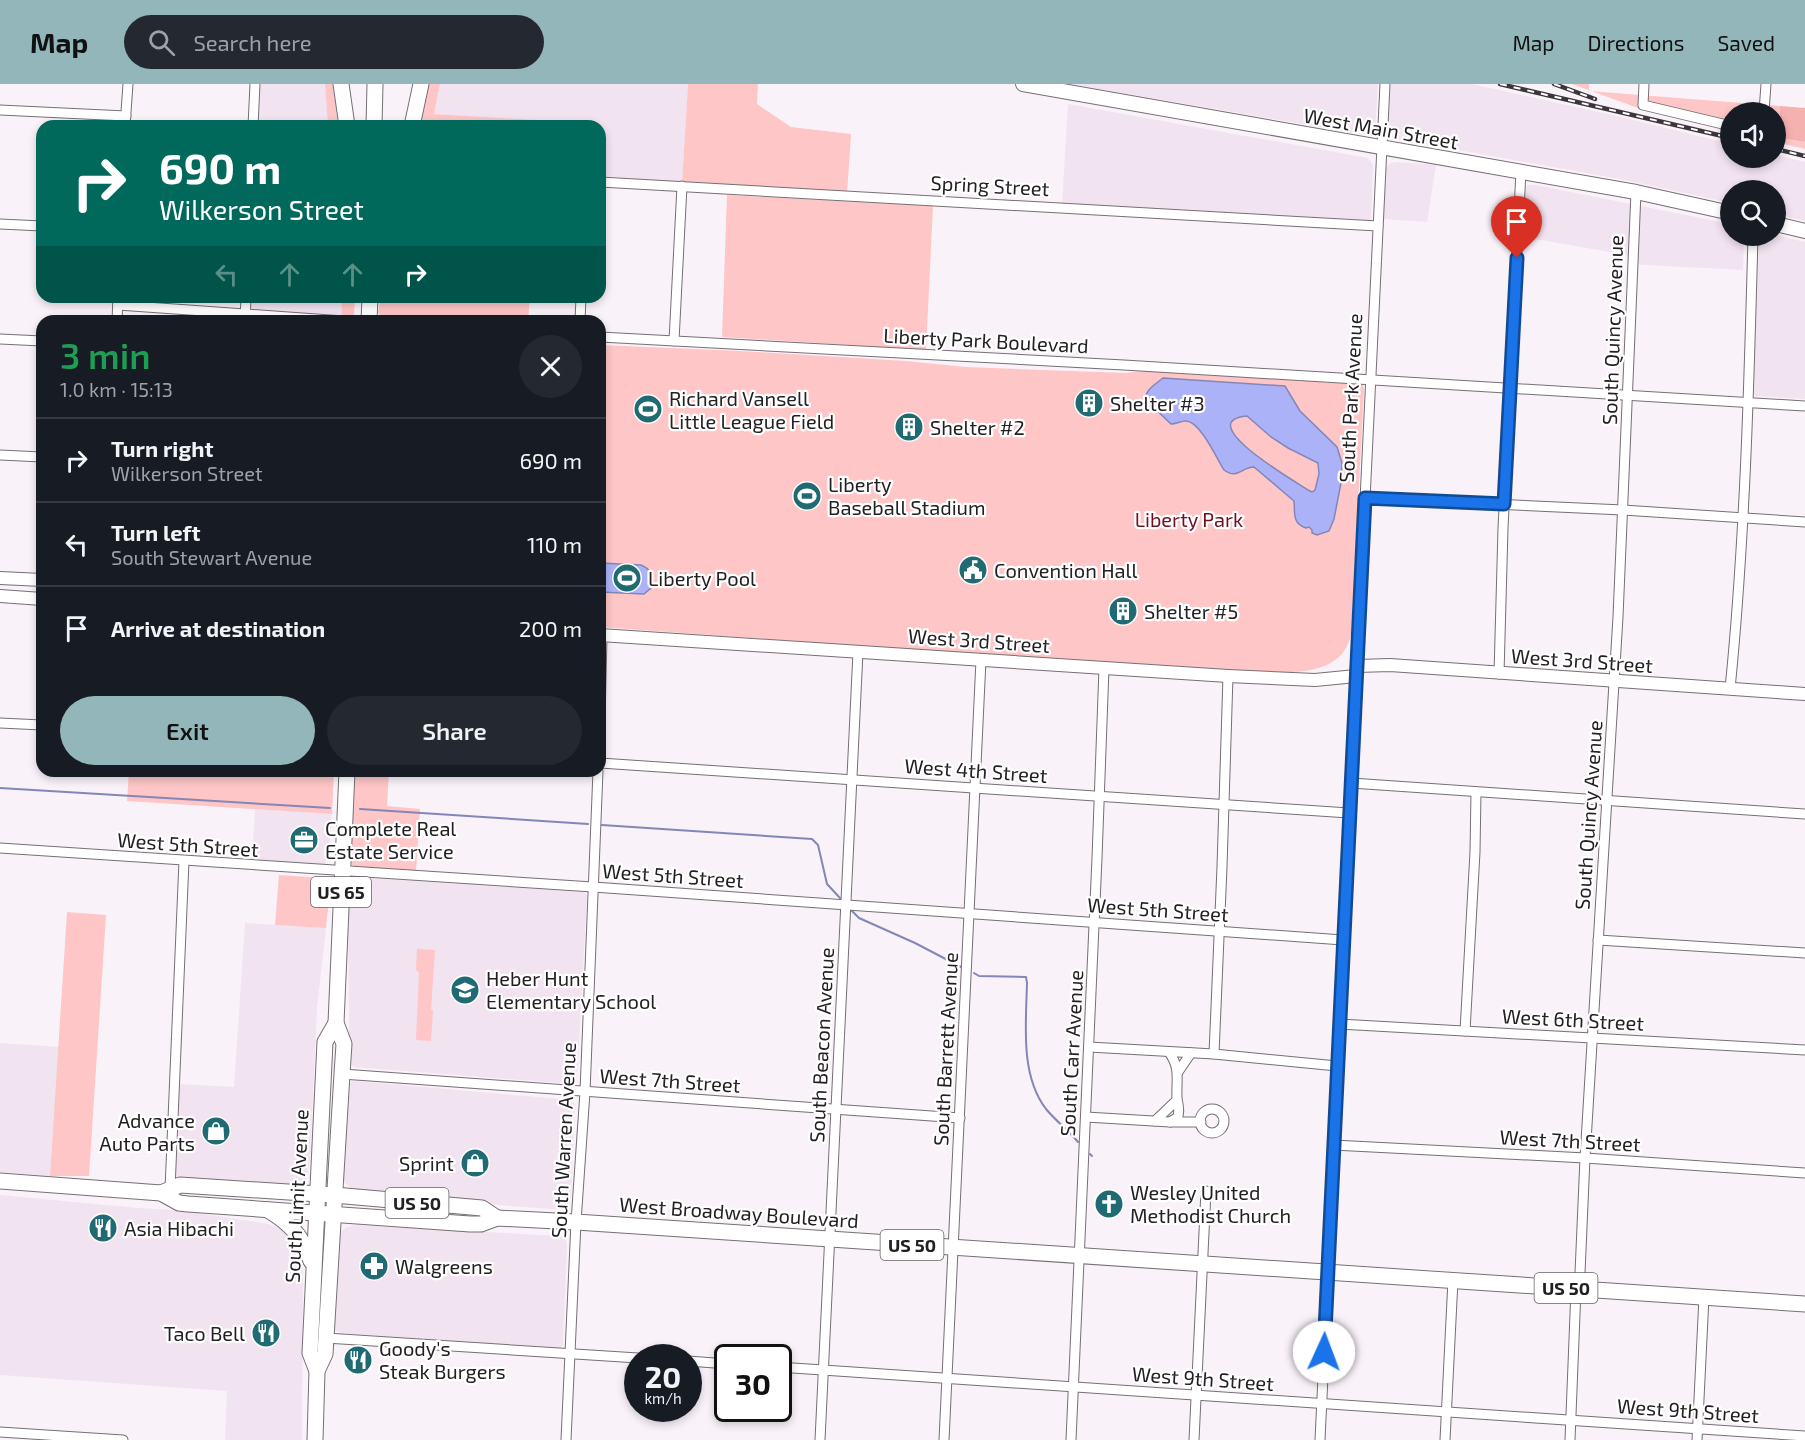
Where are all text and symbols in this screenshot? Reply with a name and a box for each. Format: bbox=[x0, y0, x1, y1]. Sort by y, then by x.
search box bbox=[124, 15, 544, 69]
text: Map bbox=[30, 25, 88, 59]
icon: search bbox=[145, 26, 178, 59]
text: Search here bbox=[193, 29, 312, 55]
text: Map bbox=[1512, 30, 1555, 55]
text: Directions bbox=[1588, 30, 1684, 55]
text: Saved bbox=[1717, 30, 1775, 55]
map controls bbox=[1720, 102, 1786, 246]
button: sound bbox=[1720, 102, 1786, 168]
street label: West Main Street bbox=[1302, 103, 1461, 153]
text: 690 m bbox=[159, 142, 281, 192]
icon: right bbox=[60, 144, 138, 222]
street label: Spring Street bbox=[930, 170, 1050, 200]
button: search bbox=[1720, 180, 1786, 246]
text: Wilkerson Street bbox=[159, 193, 364, 225]
pin bbox=[1491, 196, 1542, 258]
icon: arrive bbox=[1500, 205, 1533, 238]
street label: South Quincy Avenue bbox=[1597, 235, 1627, 425]
icon: left bbox=[210, 258, 243, 291]
icon: ahead bbox=[273, 258, 306, 291]
icon: ahead bbox=[336, 258, 369, 291]
icon: right bbox=[399, 258, 432, 291]
street label: South Park Avenue bbox=[1334, 313, 1366, 483]
street label: Liberty Park Boulevard bbox=[883, 323, 1089, 357]
text: 3 min bbox=[60, 333, 151, 376]
button: close bbox=[519, 335, 582, 398]
text: 1.0 km · 15:13 bbox=[60, 377, 173, 401]
place label: Richard Vansell Little League Field bbox=[669, 386, 834, 433]
building icon: Shelter #3 bbox=[1073, 387, 1105, 419]
place label: Shelter #3 bbox=[1110, 391, 1205, 415]
sports icon: Richard Vansell Little League Field bbox=[632, 393, 664, 425]
building icon: Shelter #2 bbox=[893, 411, 925, 443]
place label: Shelter #2 bbox=[930, 415, 1025, 439]
text: Turn right bbox=[111, 435, 213, 461]
icon: right bbox=[60, 444, 93, 477]
text: 690 m bbox=[519, 447, 582, 473]
text: Wilkerson Street bbox=[111, 461, 263, 485]
place label: Liberty Baseball Stadium bbox=[828, 472, 986, 519]
sports icon: Liberty Baseball Stadium bbox=[791, 480, 823, 512]
park label: Liberty Park bbox=[1135, 507, 1243, 531]
text: Turn left bbox=[111, 519, 200, 545]
icon: left bbox=[60, 528, 93, 561]
text: 110 m bbox=[527, 531, 582, 557]
text: South Stewart Avenue bbox=[111, 545, 312, 569]
public building icon: Convention Hall bbox=[957, 554, 989, 586]
place label: Convention Hall bbox=[994, 558, 1138, 582]
sports icon: Liberty Pool bbox=[611, 562, 643, 594]
place label: Liberty Pool bbox=[648, 566, 756, 590]
building icon: Shelter #5 bbox=[1107, 595, 1139, 627]
place label: Shelter #5 bbox=[1144, 599, 1238, 623]
icon: arrive bbox=[60, 612, 93, 645]
text: Arrive at destination bbox=[111, 615, 325, 641]
text: 200 m bbox=[519, 615, 582, 641]
street label: West 3rd Street bbox=[907, 623, 1051, 657]
street label: West 3rd Street bbox=[1510, 643, 1654, 677]
button: Exit bbox=[60, 696, 315, 765]
button: Share bbox=[327, 696, 582, 765]
street label: South Quincy Avenue bbox=[1569, 719, 1607, 911]
street label: West 4th Street bbox=[904, 753, 1049, 787]
place label: Complete Real Estate Service bbox=[325, 816, 456, 863]
office icon: Complete Real Estate Service bbox=[288, 824, 320, 856]
street label: West 5th Street bbox=[117, 827, 260, 861]
street label: West 5th Street bbox=[602, 858, 745, 892]
road number: US 65 bbox=[311, 877, 371, 907]
street label: West 5th Street bbox=[1087, 892, 1230, 926]
street label: South Beacon Avenue bbox=[804, 947, 838, 1143]
street label: South Barrett Avenue bbox=[928, 952, 962, 1146]
place label: Heber Hunt Elementary School bbox=[486, 966, 656, 1013]
street label: South Carr Avenue bbox=[1055, 969, 1087, 1137]
school or university icon: Heber Hunt Elementary School bbox=[449, 974, 481, 1006]
street label: West 6th Street bbox=[1501, 1003, 1645, 1035]
street label: South Warren Avenue bbox=[546, 1041, 580, 1239]
street label: West 7th Street bbox=[599, 1063, 742, 1097]
place label: Advance Auto Parts bbox=[99, 1108, 195, 1155]
street label: South Limit Avenue bbox=[279, 1108, 313, 1284]
shop icon: Advance Auto Parts bbox=[200, 1115, 232, 1147]
street label: West 7th Street bbox=[1499, 1124, 1641, 1156]
shop icon: Sprint bbox=[459, 1147, 491, 1179]
place label: Sprint bbox=[399, 1151, 454, 1175]
place label: Wesley United Methodist Church bbox=[1130, 1180, 1291, 1227]
road number: US 50 bbox=[386, 1188, 448, 1218]
church icon: Wesley United Methodist Church bbox=[1093, 1188, 1125, 1220]
street label: West Broadway Boulevard bbox=[618, 1192, 860, 1232]
restaurant icon: Asia Hibachi bbox=[87, 1212, 119, 1244]
place label: Asia Hibachi bbox=[124, 1216, 234, 1240]
road number: US 50 bbox=[880, 1230, 944, 1260]
pharmacy icon: Walgreens bbox=[358, 1250, 390, 1282]
place label: Walgreens bbox=[395, 1254, 493, 1278]
road number: US 50 bbox=[1534, 1273, 1598, 1303]
restaurant icon: Taco Bell bbox=[250, 1317, 282, 1349]
position arrow bbox=[1292, 1320, 1356, 1384]
place label: Taco Bell bbox=[164, 1321, 245, 1345]
place label: Goody's Steak Burgers bbox=[379, 1336, 506, 1383]
restaurant icon: Goody's Steak Burgers bbox=[342, 1344, 374, 1376]
speed limit sign: 30 bbox=[714, 1344, 792, 1422]
text: 20 bbox=[645, 1358, 681, 1394]
street label: West 9th Street bbox=[1131, 1361, 1275, 1395]
text: km/h bbox=[644, 1389, 682, 1407]
street label: West 9th Street bbox=[1616, 1393, 1760, 1427]

